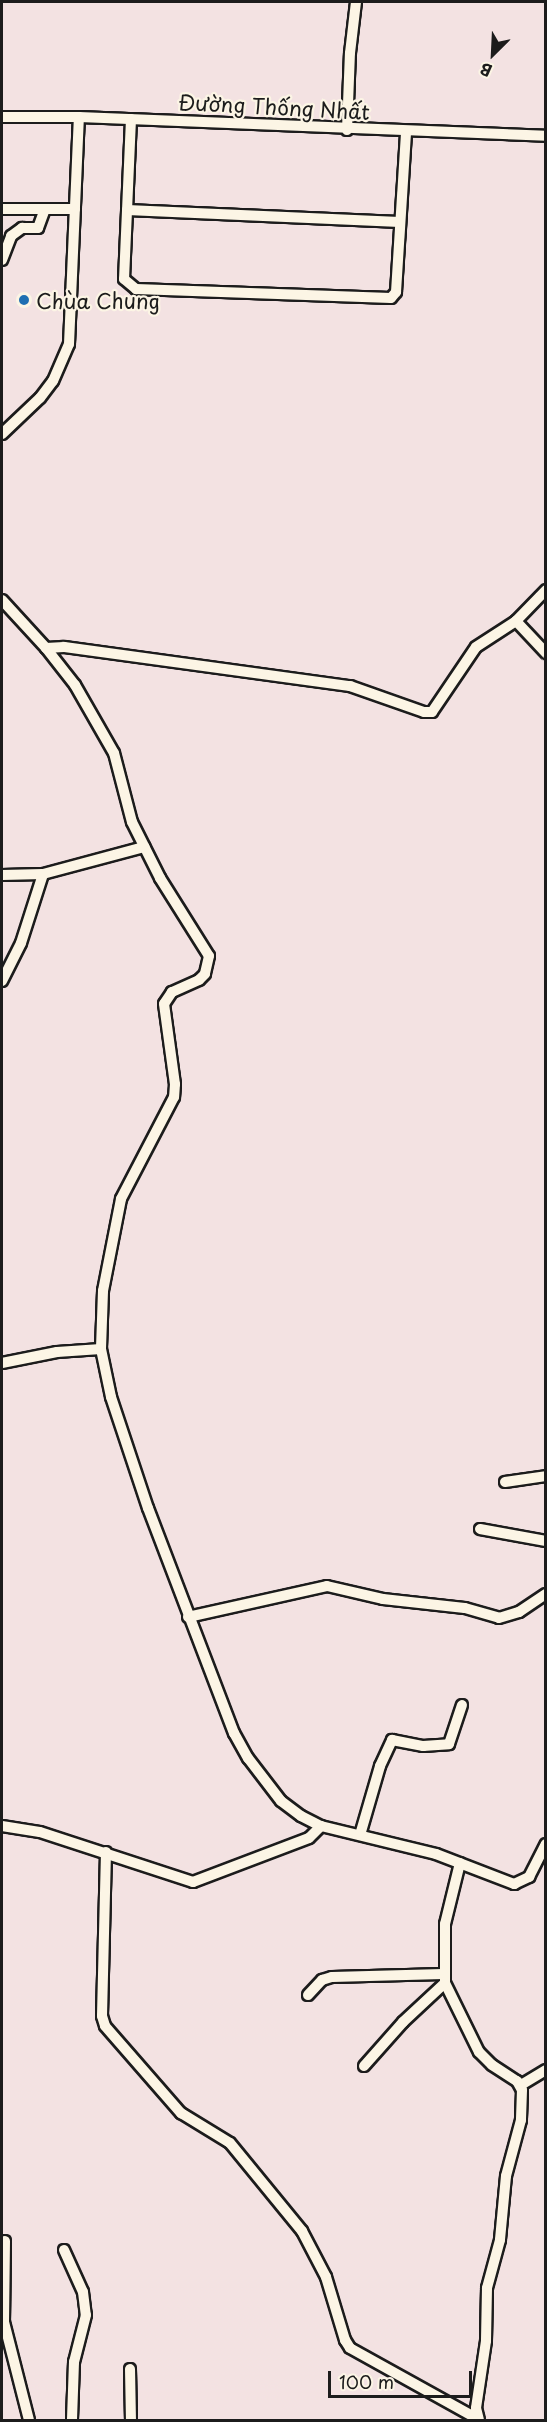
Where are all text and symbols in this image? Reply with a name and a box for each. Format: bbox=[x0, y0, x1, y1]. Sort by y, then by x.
north arrow bbox=[463, 24, 523, 84]
text: B bbox=[476, 57, 496, 84]
street label: Đường Thống Nhất bbox=[178, 88, 370, 124]
place label: Chùa Chung bbox=[36, 287, 161, 313]
marker: Chùa Chung bbox=[17, 293, 31, 307]
scale bar bbox=[331, 2359, 475, 2397]
text: 100 m bbox=[339, 2368, 394, 2395]

